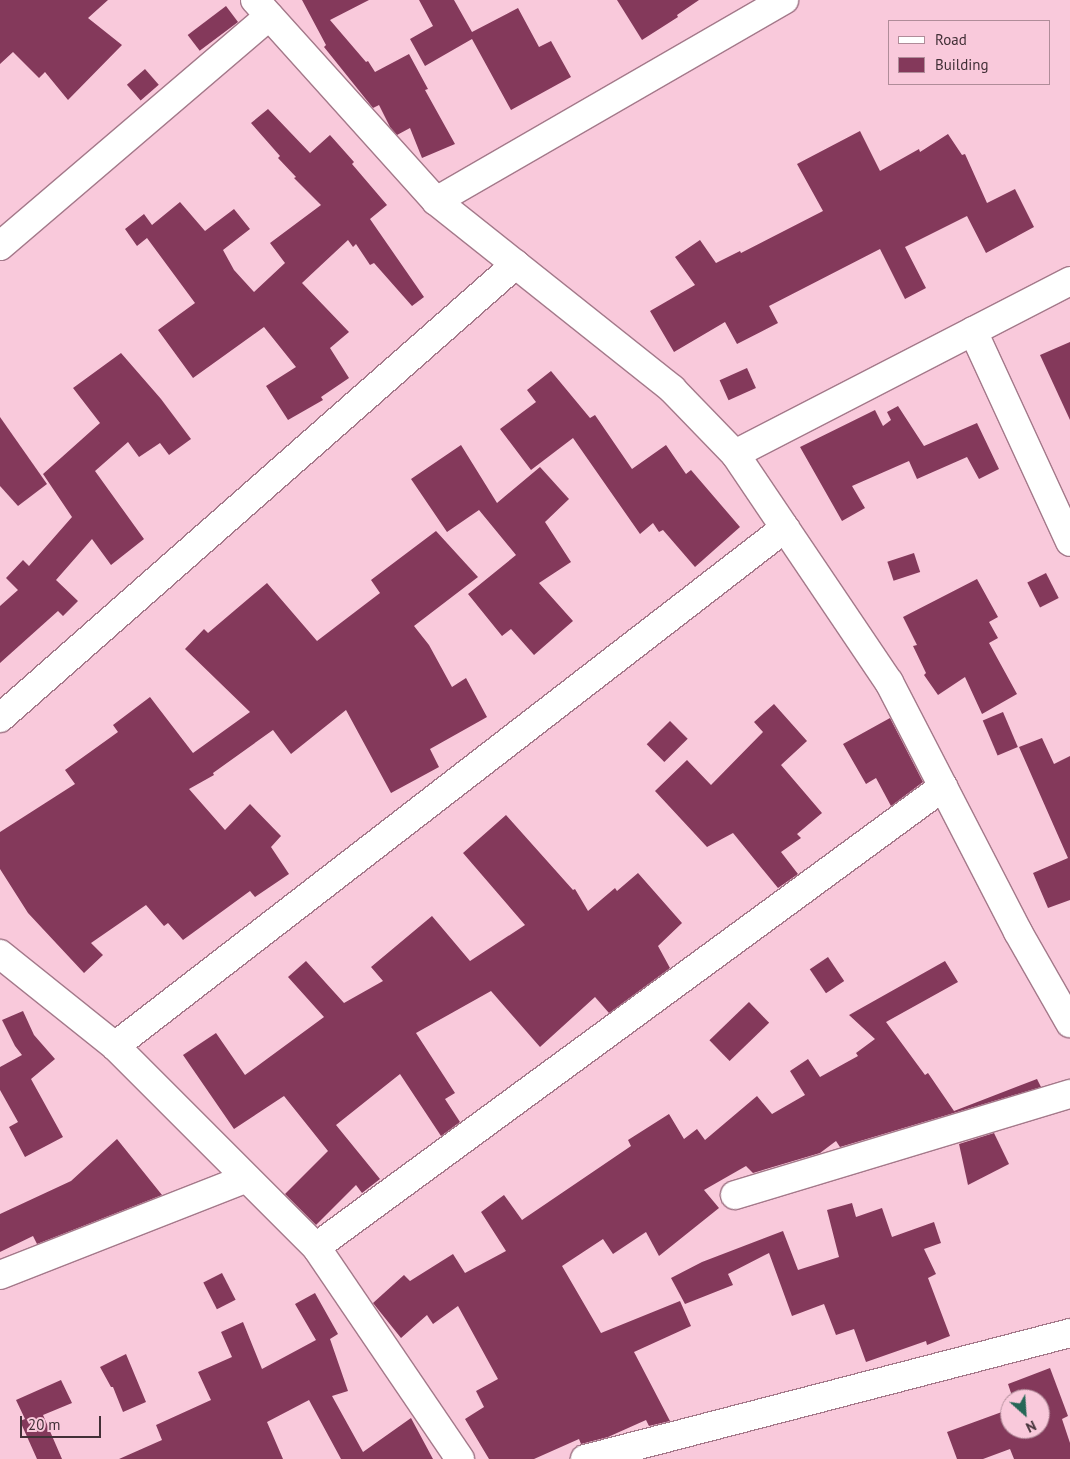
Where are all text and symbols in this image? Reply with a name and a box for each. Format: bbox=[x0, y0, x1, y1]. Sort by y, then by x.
legend bbox=[888, 20, 1050, 85]
text: Road bbox=[935, 30, 967, 49]
text: Building bbox=[935, 55, 989, 74]
north arrow bbox=[1000, 1389, 1050, 1439]
scale bar bbox=[22, 1406, 104, 1438]
text: 20 m bbox=[28, 1415, 61, 1434]
text: N bbox=[1023, 1416, 1039, 1437]

